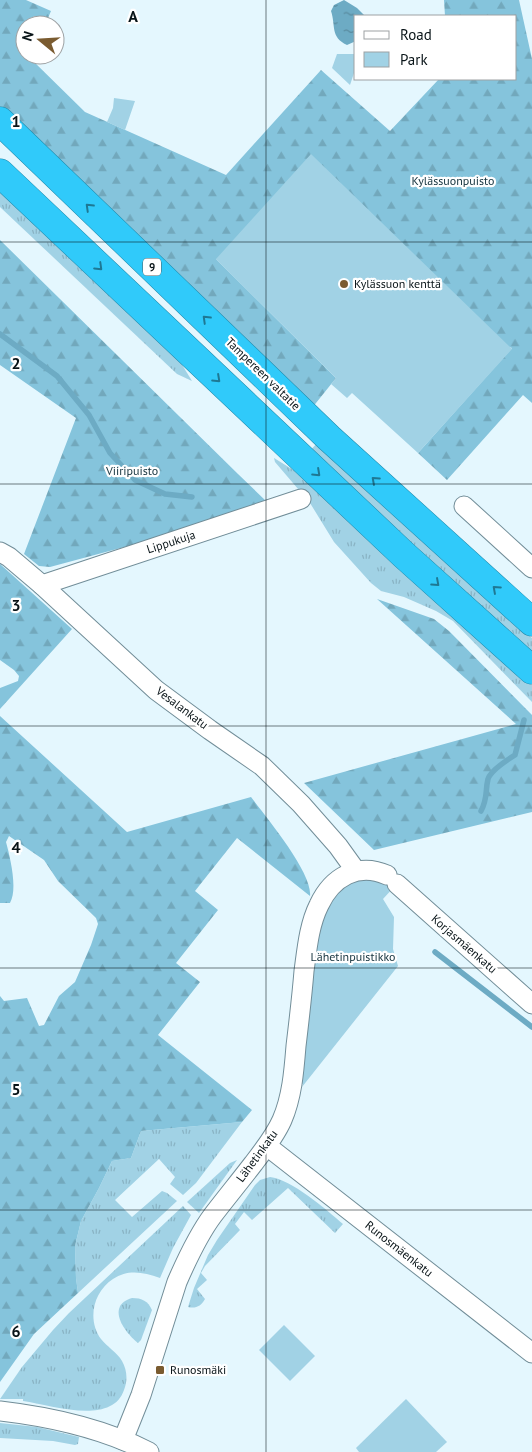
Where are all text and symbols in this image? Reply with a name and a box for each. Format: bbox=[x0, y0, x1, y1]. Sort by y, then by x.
text: A bbox=[128, 6, 138, 26]
north arrow bbox=[15, 15, 65, 65]
legend bbox=[354, 15, 517, 80]
text: Road bbox=[400, 25, 432, 44]
text: N bbox=[18, 29, 38, 43]
text: Park bbox=[400, 50, 428, 69]
text: 1 bbox=[11, 111, 21, 131]
park label: Kylässuonpuisto bbox=[412, 173, 494, 188]
one-way arrow bbox=[85, 204, 94, 213]
road number: 9 bbox=[143, 258, 161, 276]
one-way arrow bbox=[93, 261, 102, 270]
place label: Kylässuon kenttä bbox=[354, 276, 441, 291]
marker: Kylässuon kenttä bbox=[338, 278, 350, 290]
one-way arrow bbox=[203, 316, 212, 325]
street label: Tampereen valtatie bbox=[223, 334, 304, 413]
text: 2 bbox=[11, 353, 21, 373]
one-way arrow bbox=[211, 373, 220, 382]
park label: Viiripuisto bbox=[105, 463, 158, 478]
one-way arrow bbox=[311, 467, 320, 476]
one-way arrow bbox=[372, 477, 381, 486]
street label: Lippukuja bbox=[145, 527, 197, 556]
one-way arrow bbox=[430, 577, 439, 586]
one-way arrow bbox=[492, 586, 501, 595]
text: 3 bbox=[11, 595, 21, 615]
street label: Vesalankatu bbox=[152, 683, 211, 732]
text: 4 bbox=[11, 837, 21, 857]
street label: Korjasmäenkatu bbox=[428, 911, 500, 976]
park label: Lähetinpuistikko bbox=[311, 949, 395, 964]
text: 5 bbox=[11, 1079, 21, 1099]
street label: Lähetinkatu bbox=[233, 1127, 281, 1185]
street label: Runosmäenkatu bbox=[362, 1217, 436, 1280]
text: 6 bbox=[11, 1321, 21, 1341]
place label: Runosmäki bbox=[170, 1362, 226, 1377]
marker: Runosmäki bbox=[154, 1364, 166, 1376]

